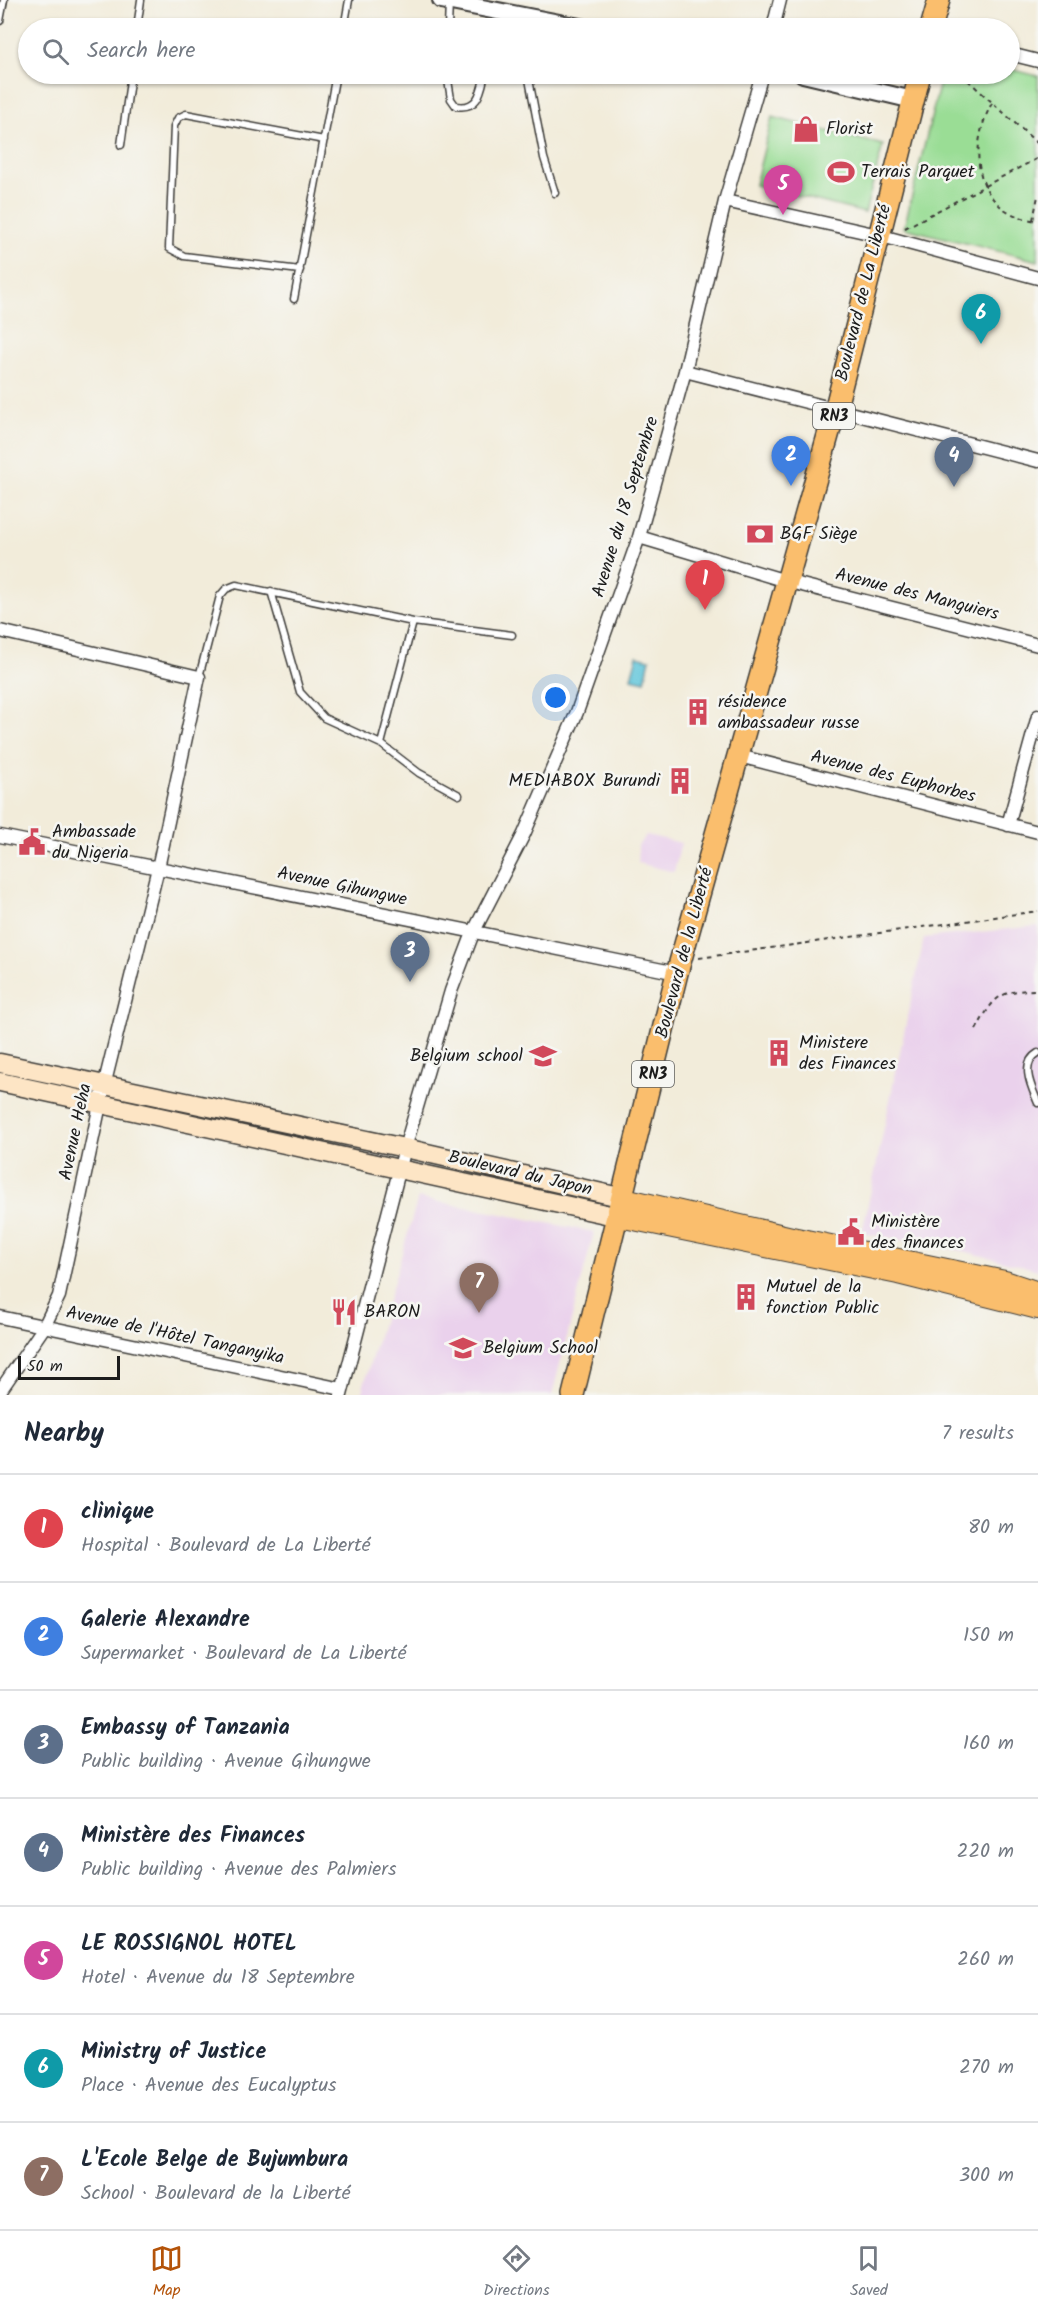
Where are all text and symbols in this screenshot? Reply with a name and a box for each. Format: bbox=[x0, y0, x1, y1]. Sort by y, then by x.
search box bbox=[18, 18, 1020, 84]
text: Search here bbox=[87, 34, 195, 69]
icon: search bbox=[39, 35, 72, 68]
shop icon: Florist bbox=[791, 114, 821, 144]
place label: Florist bbox=[826, 115, 874, 144]
sports icon: Terrais Parquet bbox=[826, 157, 856, 187]
place label: Terrais Parquet bbox=[861, 158, 976, 187]
pin: 5 bbox=[764, 166, 802, 215]
street label: Boulevard de La Liberté bbox=[828, 200, 900, 384]
pin: 6 bbox=[962, 294, 1000, 344]
road number: RN3 bbox=[813, 403, 855, 429]
street label: Avenue du 18 Septembre bbox=[585, 413, 667, 601]
pin: 2 bbox=[772, 436, 810, 486]
pin: 4 bbox=[934, 438, 974, 487]
bank icon: BGF Siège bbox=[745, 519, 775, 549]
place label: BGF Siège bbox=[780, 520, 857, 549]
pin: 1 bbox=[686, 560, 724, 610]
street label: Avenue des Manguiers bbox=[832, 561, 1002, 629]
your location bbox=[541, 683, 570, 712]
place label: résidence ambassadeur russe bbox=[718, 688, 859, 738]
building icon: résidence ambassadeur russe bbox=[683, 697, 713, 727]
street label: Avenue des Euphorbes bbox=[808, 742, 979, 812]
building icon: MEDIABOX Burundi bbox=[665, 766, 695, 796]
place label: MEDIABOX Burundi bbox=[509, 767, 661, 796]
place label: Ambassade du Nigeria bbox=[52, 818, 136, 868]
public building icon: Ambassade du Nigeria bbox=[17, 827, 47, 857]
street label: Avenue Gihungwe bbox=[274, 859, 410, 915]
street label: Boulevard de la Liberté bbox=[648, 863, 722, 1042]
pin: 3 bbox=[390, 932, 430, 982]
place label: Ministere des Finances bbox=[799, 1029, 896, 1079]
building icon: Ministere des Finances bbox=[764, 1038, 794, 1068]
school or university icon: Belgium school bbox=[528, 1041, 558, 1071]
place label: Belgium school bbox=[410, 1042, 524, 1071]
road number: RN3 bbox=[632, 1061, 674, 1087]
street label: Avenue Heha bbox=[52, 1081, 100, 1183]
street label: Boulevard du Japon bbox=[445, 1143, 595, 1205]
place label: Ministère des finances bbox=[871, 1208, 964, 1258]
public building icon: Ministère des finances bbox=[836, 1217, 866, 1247]
pin: 7 bbox=[460, 1264, 498, 1313]
place label: Mutuel de la fonction Public bbox=[766, 1273, 879, 1323]
building icon: Mutuel de la fonction Public bbox=[731, 1282, 761, 1312]
restaurant icon: BARON bbox=[329, 1297, 359, 1327]
place label: BARON bbox=[364, 1298, 420, 1327]
street label: Avenue de l'Hôtel Tanganyika bbox=[63, 1299, 287, 1373]
school or university icon: Belgium School bbox=[448, 1333, 478, 1363]
place label: Belgium School bbox=[483, 1334, 599, 1363]
scale bar bbox=[18, 1353, 120, 1380]
text: 50 m bbox=[27, 1354, 63, 1379]
text: Nearby bbox=[24, 1413, 104, 1455]
text: 7 results bbox=[942, 1418, 1014, 1450]
text: clinique bbox=[81, 1495, 154, 1530]
text: 1 bbox=[40, 1512, 47, 1544]
text: 80 m bbox=[968, 1512, 1014, 1544]
text: Hospital · Boulevard de La Liberté bbox=[81, 1530, 370, 1562]
text: Galerie Alexandre bbox=[81, 1603, 250, 1638]
text: 2 bbox=[38, 1620, 49, 1652]
text: 150 m bbox=[963, 1620, 1014, 1652]
text: Supermarket · Boulevard de La Liberté bbox=[81, 1638, 407, 1670]
text: Embassy of Tanzania bbox=[81, 1711, 290, 1746]
text: 3 bbox=[38, 1728, 49, 1760]
text: 160 m bbox=[963, 1728, 1014, 1760]
text: Public building · Avenue Gihungwe bbox=[81, 1746, 371, 1778]
text: Ministère des Finances bbox=[81, 1819, 305, 1854]
text: 4 bbox=[38, 1836, 49, 1868]
text: 220 m bbox=[957, 1836, 1014, 1868]
text: Public building · Avenue des Palmiers bbox=[81, 1854, 396, 1886]
text: LE ROSSIGNOL HOTEL bbox=[81, 1927, 297, 1962]
text: 5 bbox=[38, 1944, 49, 1976]
text: 260 m bbox=[957, 1944, 1014, 1976]
text: Hotel · Avenue du 18 Septembre bbox=[81, 1962, 355, 1994]
text: Ministry of Justice bbox=[81, 2035, 266, 2070]
text: 6 bbox=[38, 2052, 49, 2084]
text: 270 m bbox=[959, 2052, 1014, 2084]
text: Place · Avenue des Eucalyptus bbox=[81, 2070, 337, 2102]
text: L'Ecole Belge de Bujumbura bbox=[81, 2143, 348, 2178]
text: 7 bbox=[39, 2160, 48, 2192]
text: 300 m bbox=[959, 2160, 1014, 2192]
text: School · Boulevard de la Liberté bbox=[81, 2178, 350, 2210]
tab: Map bbox=[150, 2242, 183, 2303]
tab: Directions bbox=[483, 2242, 550, 2303]
tab: Saved bbox=[850, 2242, 888, 2303]

